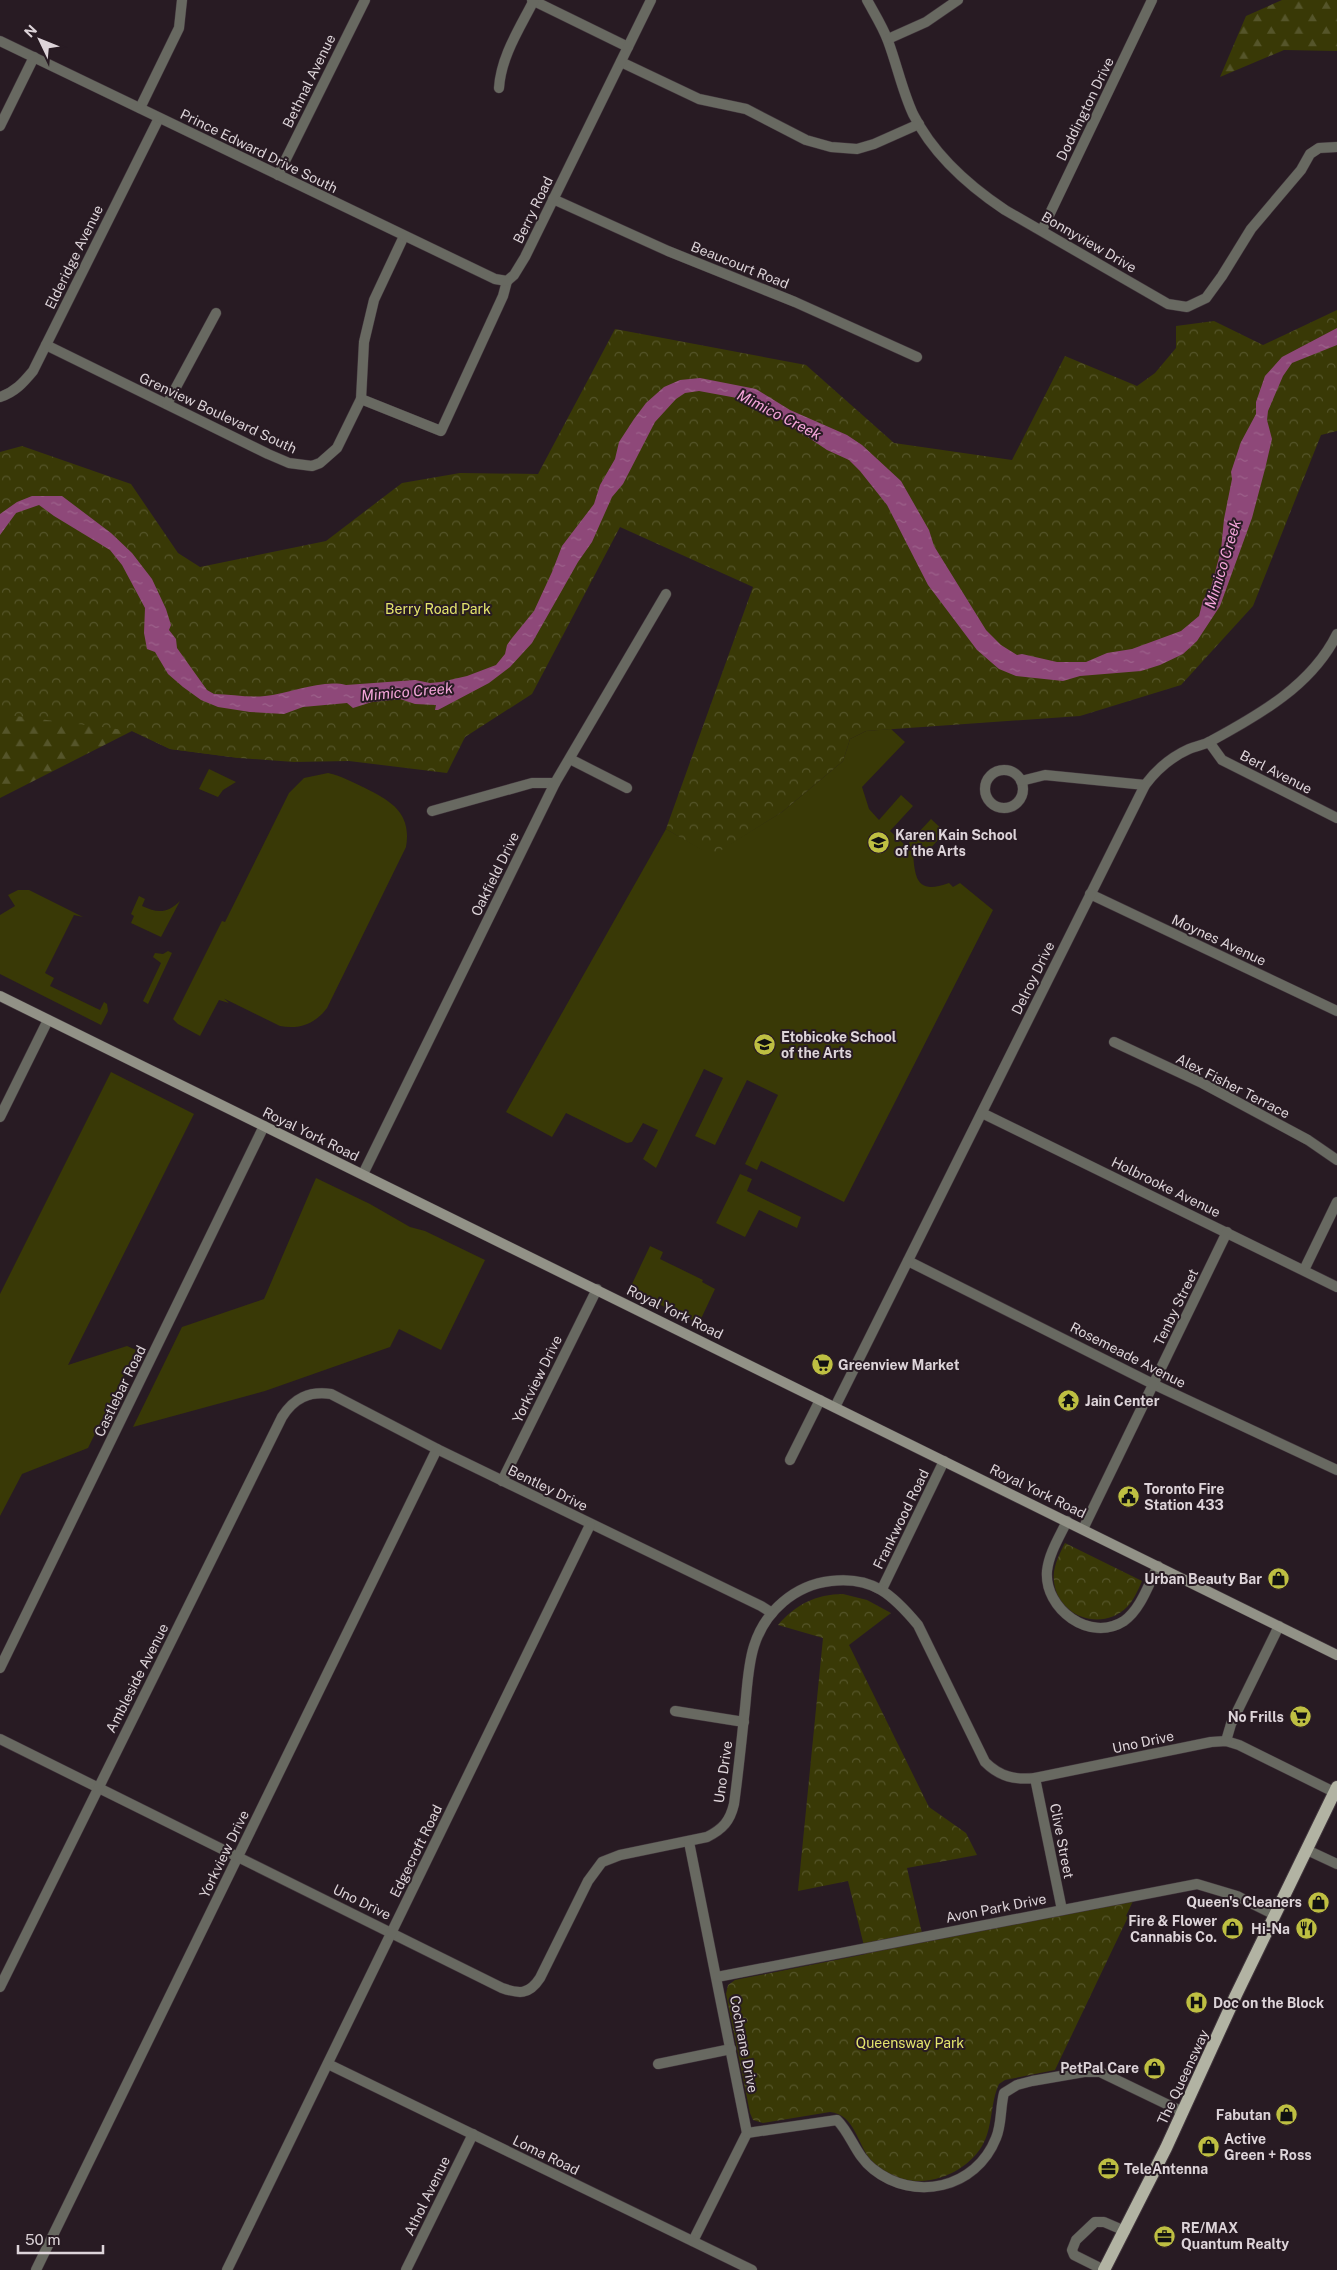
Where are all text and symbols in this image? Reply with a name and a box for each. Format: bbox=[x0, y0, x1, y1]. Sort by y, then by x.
north arrow bbox=[15, 15, 65, 65]
text: N bbox=[21, 22, 40, 41]
street label: Bethnal Avenue bbox=[279, 32, 339, 130]
street label: Doddington Drive bbox=[1053, 55, 1117, 163]
street label: Prince Edward Drive South bbox=[178, 106, 340, 196]
street label: Berry Road bbox=[510, 174, 556, 246]
street label: Elderidge Avenue bbox=[42, 202, 106, 312]
street label: Bonnyview Drive bbox=[1039, 208, 1139, 276]
street label: Beaucourt Road bbox=[689, 238, 791, 292]
street label: Grenview Boulevard South bbox=[137, 369, 299, 457]
water label: Mimico Creek bbox=[734, 386, 825, 443]
water label: Mimico Creek bbox=[1201, 516, 1244, 610]
park label: Berry Road Park bbox=[385, 601, 491, 617]
water label: Mimico Creek bbox=[360, 679, 454, 704]
street label: Berl Avenue bbox=[1237, 747, 1315, 797]
place label: Karen Kain School of the Arts bbox=[895, 827, 1018, 859]
street label: Oakfield Drive bbox=[468, 829, 522, 919]
school or university icon: Karen Kain School of the Arts bbox=[867, 831, 891, 855]
street label: Moynes Avenue bbox=[1169, 911, 1269, 969]
street label: Delroy Drive bbox=[1008, 939, 1058, 1017]
place label: Etobicoke School of the Arts bbox=[781, 1029, 897, 1061]
school or university icon: Etobicoke School of the Arts bbox=[753, 1033, 777, 1057]
street label: Alex Fisher Terrace bbox=[1173, 1050, 1293, 1122]
street label: Royal York Road bbox=[260, 1104, 362, 1164]
street label: Holbrooke Avenue bbox=[1109, 1154, 1223, 1220]
street label: Tenby Street bbox=[1151, 1266, 1201, 1348]
street label: Royal York Road bbox=[624, 1282, 726, 1342]
street label: Rosemeade Avenue bbox=[1068, 1319, 1188, 1391]
street label: Yorkview Drive bbox=[509, 1333, 565, 1425]
street label: Castlebar Road bbox=[91, 1343, 149, 1439]
supermarket icon: Greenview Market bbox=[810, 1353, 834, 1377]
place label: Greenview Market bbox=[838, 1357, 960, 1373]
temple icon: Jain Center bbox=[1057, 1389, 1081, 1413]
place label: Jain Center bbox=[1085, 1393, 1160, 1409]
street label: Royal York Road bbox=[987, 1461, 1089, 1521]
street label: Bentley Drive bbox=[506, 1462, 591, 1514]
street label: Frankwood Road bbox=[870, 1467, 932, 1571]
place label: Toronto Fire Station 433 bbox=[1144, 1481, 1224, 1513]
public building icon: Toronto Fire Station 433 bbox=[1116, 1485, 1140, 1509]
shop icon: Urban Beauty Bar bbox=[1266, 1567, 1290, 1591]
place label: Urban Beauty Bar bbox=[1144, 1571, 1262, 1587]
street label: Ambleside Avenue bbox=[103, 1621, 171, 1735]
supermarket icon: No Frills bbox=[1288, 1705, 1312, 1729]
place label: No Frills bbox=[1228, 1709, 1284, 1725]
street label: Uno Drive bbox=[1111, 1728, 1175, 1756]
street label: Uno Drive bbox=[711, 1740, 735, 1804]
street label: Edgecroft Road bbox=[387, 1802, 445, 1900]
street label: Clive Street bbox=[1047, 1802, 1077, 1880]
street label: Yorkview Drive bbox=[196, 1808, 252, 1900]
street label: Uno Drive bbox=[330, 1881, 394, 1923]
street label: Avon Park Drive bbox=[944, 1890, 1048, 1926]
shop icon: Queen's Cleaners bbox=[1306, 1890, 1330, 1914]
place label: Queen's Cleaners bbox=[1186, 1894, 1302, 1910]
place label: Fire & Flower Cannabis Co. bbox=[1128, 1913, 1217, 1945]
shop icon: Fire & Flower Cannabis Co. bbox=[1221, 1917, 1245, 1941]
restaurant icon: Hi-Na bbox=[1294, 1917, 1318, 1941]
place label: Hi-Na bbox=[1251, 1921, 1290, 1937]
hospital icon: Doc on the Block bbox=[1185, 1991, 1209, 2015]
street label: Cochrane Drive bbox=[727, 1994, 761, 2094]
place label: Doc on the Block bbox=[1213, 1995, 1324, 2011]
street label: The Queensway bbox=[1154, 2027, 1212, 2127]
park label: Queensway Park bbox=[856, 2035, 964, 2051]
shop icon: PetPal Care bbox=[1143, 2056, 1167, 2080]
place label: PetPal Care bbox=[1060, 2060, 1139, 2076]
shop icon: Fabutan bbox=[1275, 2103, 1299, 2127]
place label: Fabutan bbox=[1216, 2107, 1271, 2123]
place label: Active Green + Ross bbox=[1224, 2131, 1312, 2163]
street label: Loma Road bbox=[510, 2132, 582, 2178]
shop icon: Active Green + Ross bbox=[1196, 2135, 1220, 2159]
street label: Athol Avenue bbox=[401, 2154, 453, 2238]
office icon: TeleAntenna bbox=[1096, 2157, 1120, 2181]
place label: TeleAntenna bbox=[1124, 2161, 1208, 2177]
place label: RE/MAX Quantum Realty bbox=[1181, 2220, 1289, 2252]
scale bar bbox=[18, 2222, 102, 2254]
office icon: RE/MAX Quantum Realty bbox=[1153, 2224, 1177, 2248]
text: 50 m bbox=[25, 2231, 60, 2248]

